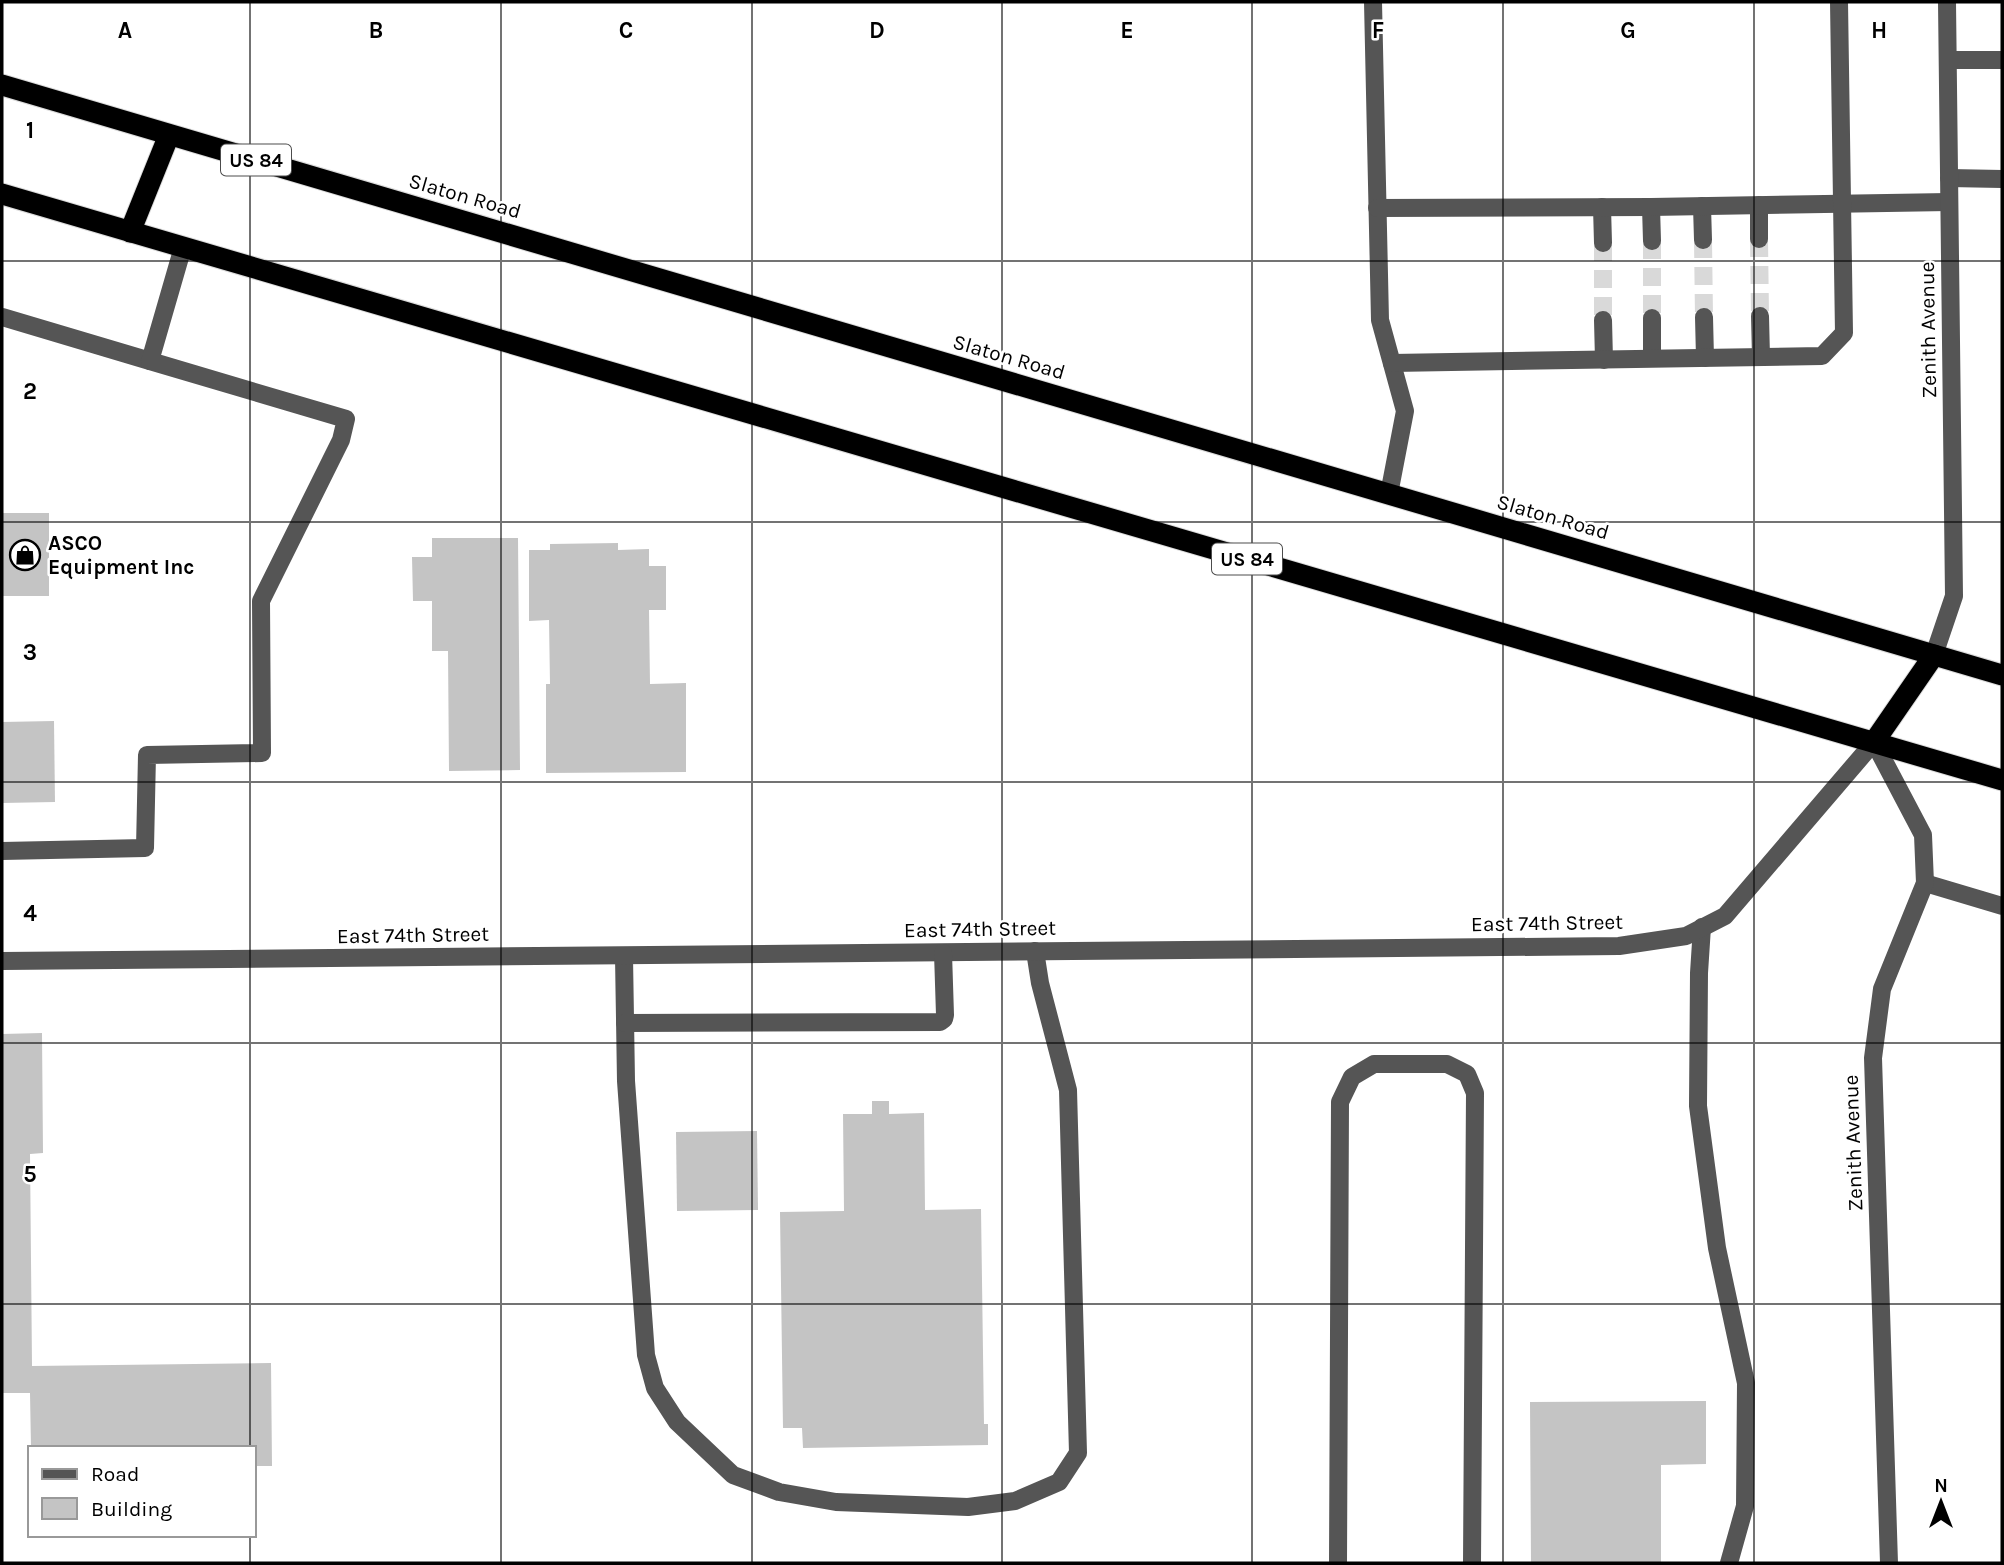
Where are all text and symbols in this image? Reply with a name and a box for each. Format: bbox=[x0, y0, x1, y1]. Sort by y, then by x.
text: A bbox=[118, 17, 132, 44]
text: B bbox=[369, 17, 383, 44]
text: C bbox=[619, 17, 633, 44]
text: D bbox=[869, 17, 885, 44]
text: E bbox=[1120, 17, 1134, 44]
text: F bbox=[1372, 17, 1384, 44]
text: G bbox=[1620, 17, 1636, 44]
text: H bbox=[1871, 17, 1887, 44]
text: 1 bbox=[26, 117, 34, 144]
road number: US 84 bbox=[221, 144, 291, 176]
street label: Slaton Road bbox=[406, 169, 524, 223]
street label: Zenith Avenue bbox=[1915, 261, 1941, 399]
street label: Slaton Road bbox=[950, 330, 1068, 384]
text: 2 bbox=[23, 378, 37, 405]
street label: Slaton Road bbox=[1494, 490, 1612, 544]
place label: ASCO Equipment Inc bbox=[48, 531, 194, 580]
shop icon: ASCO Equipment Inc bbox=[8, 538, 42, 572]
road number: US 84 bbox=[1212, 544, 1282, 574]
text: 3 bbox=[23, 639, 37, 666]
text: 4 bbox=[23, 900, 37, 927]
street label: East 74th Street bbox=[1471, 910, 1623, 936]
street label: East 74th Street bbox=[904, 916, 1056, 942]
street label: East 74th Street bbox=[337, 922, 489, 948]
street label: Zenith Avenue bbox=[1839, 1074, 1867, 1212]
text: 5 bbox=[23, 1161, 37, 1188]
legend bbox=[28, 1446, 256, 1537]
text: Road bbox=[91, 1462, 139, 1486]
north arrow bbox=[1906, 1467, 1976, 1537]
text: N bbox=[1934, 1475, 1948, 1497]
text: Building bbox=[91, 1497, 172, 1521]

